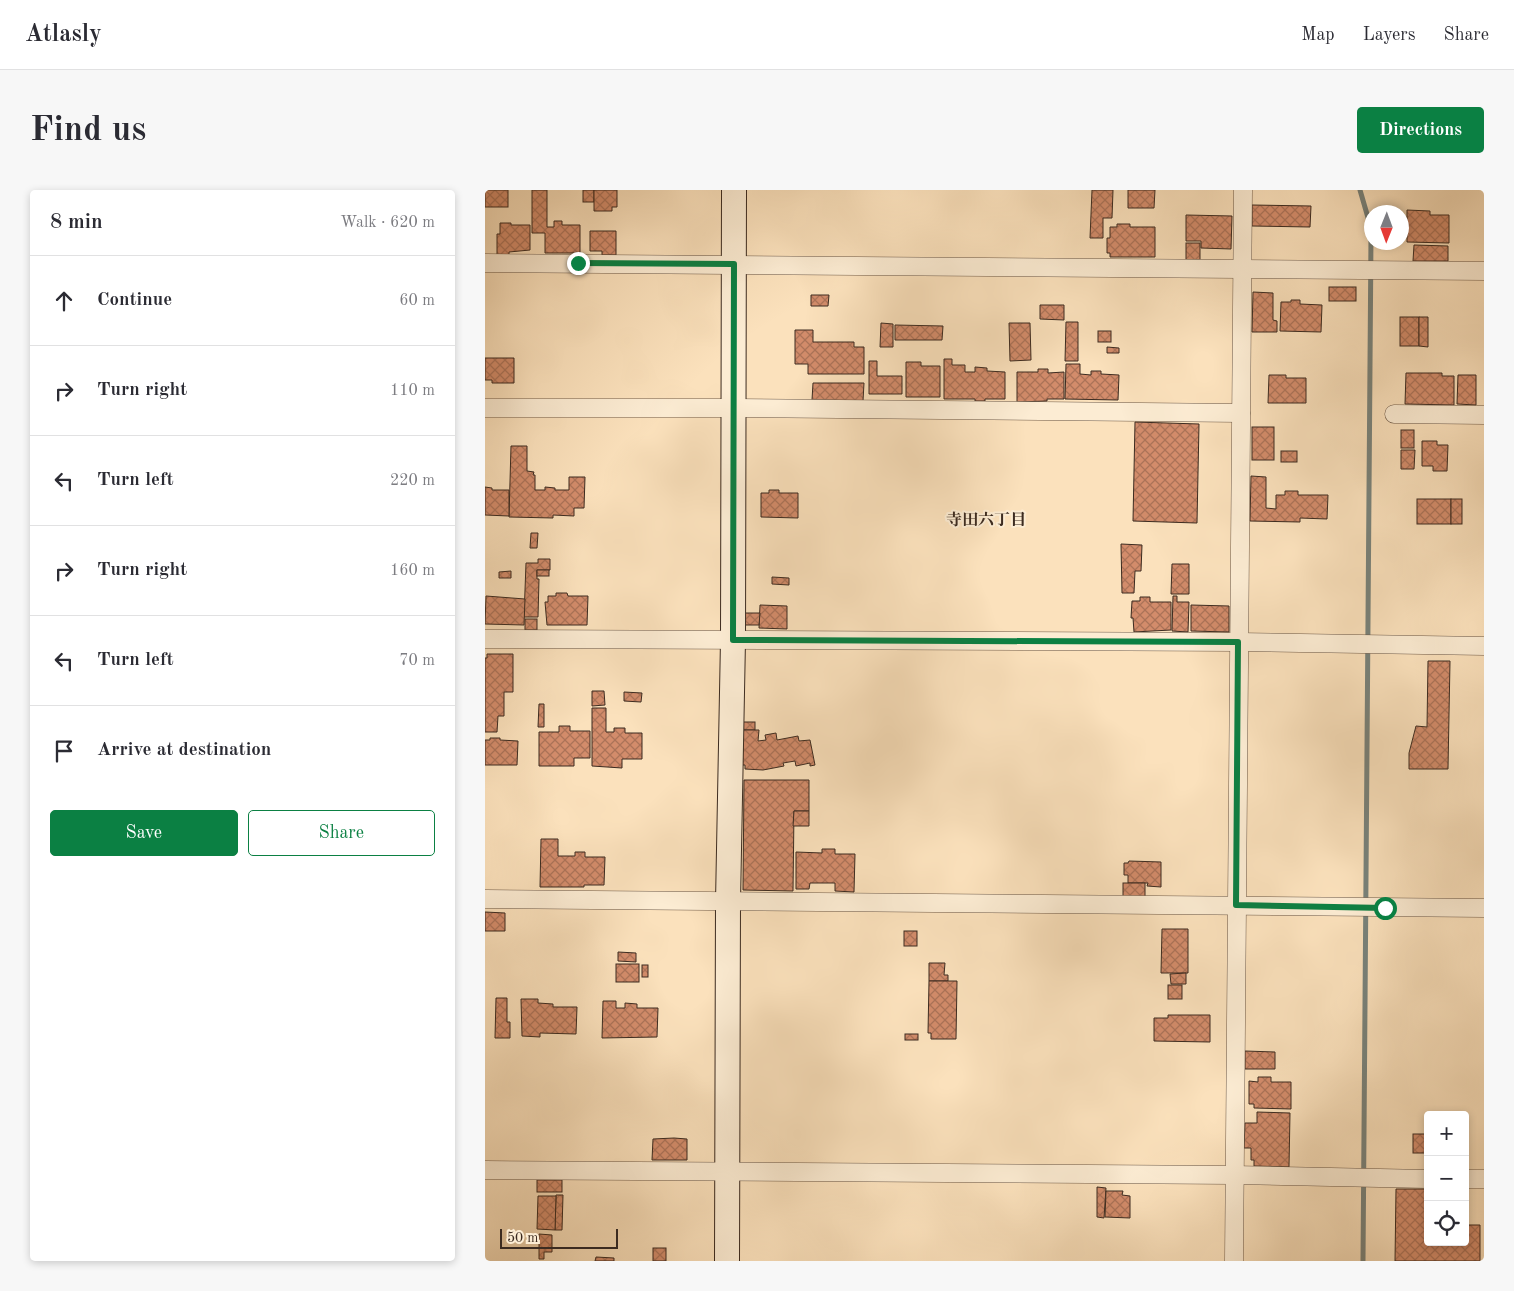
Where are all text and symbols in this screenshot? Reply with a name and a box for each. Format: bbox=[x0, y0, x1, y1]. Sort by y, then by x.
text: Atlasly bbox=[25, 23, 102, 47]
text: Map bbox=[1301, 26, 1335, 44]
text: Layers bbox=[1363, 26, 1415, 44]
text: Share bbox=[1443, 26, 1489, 44]
button: Directions bbox=[1357, 107, 1484, 153]
text: Find us bbox=[30, 113, 146, 148]
north arrow bbox=[1364, 205, 1409, 250]
text: 8 min bbox=[50, 212, 103, 233]
text: Walk · 620 m bbox=[340, 215, 435, 231]
route end bbox=[567, 252, 590, 275]
icon: ahead bbox=[50, 287, 78, 315]
text: Continue bbox=[97, 291, 172, 310]
text: 60 m bbox=[399, 293, 435, 309]
icon: right bbox=[50, 377, 78, 405]
text: Turn right bbox=[97, 381, 187, 400]
text: 110 m bbox=[390, 383, 435, 399]
icon: left bbox=[50, 467, 78, 495]
text: Turn left bbox=[97, 471, 174, 490]
text: 220 m bbox=[390, 473, 435, 489]
district label: 寺田六丁目 bbox=[946, 511, 1026, 529]
icon: right bbox=[50, 557, 78, 585]
text: Turn right bbox=[97, 561, 187, 580]
text: 160 m bbox=[390, 563, 435, 579]
icon: left bbox=[50, 647, 78, 675]
text: Turn left bbox=[97, 651, 174, 670]
text: 70 m bbox=[399, 653, 435, 669]
icon: arrive bbox=[50, 737, 78, 765]
text: Arrive at destination bbox=[97, 741, 271, 760]
button: Save bbox=[50, 810, 238, 856]
button: Share bbox=[248, 810, 435, 856]
route start bbox=[1374, 897, 1397, 920]
map controls bbox=[1424, 1111, 1469, 1246]
button: + bbox=[1424, 1111, 1469, 1156]
button: − bbox=[1424, 1156, 1469, 1201]
button: locate bbox=[1424, 1201, 1469, 1246]
scale bar bbox=[500, 1226, 617, 1249]
text: 50 m bbox=[507, 1231, 538, 1245]

